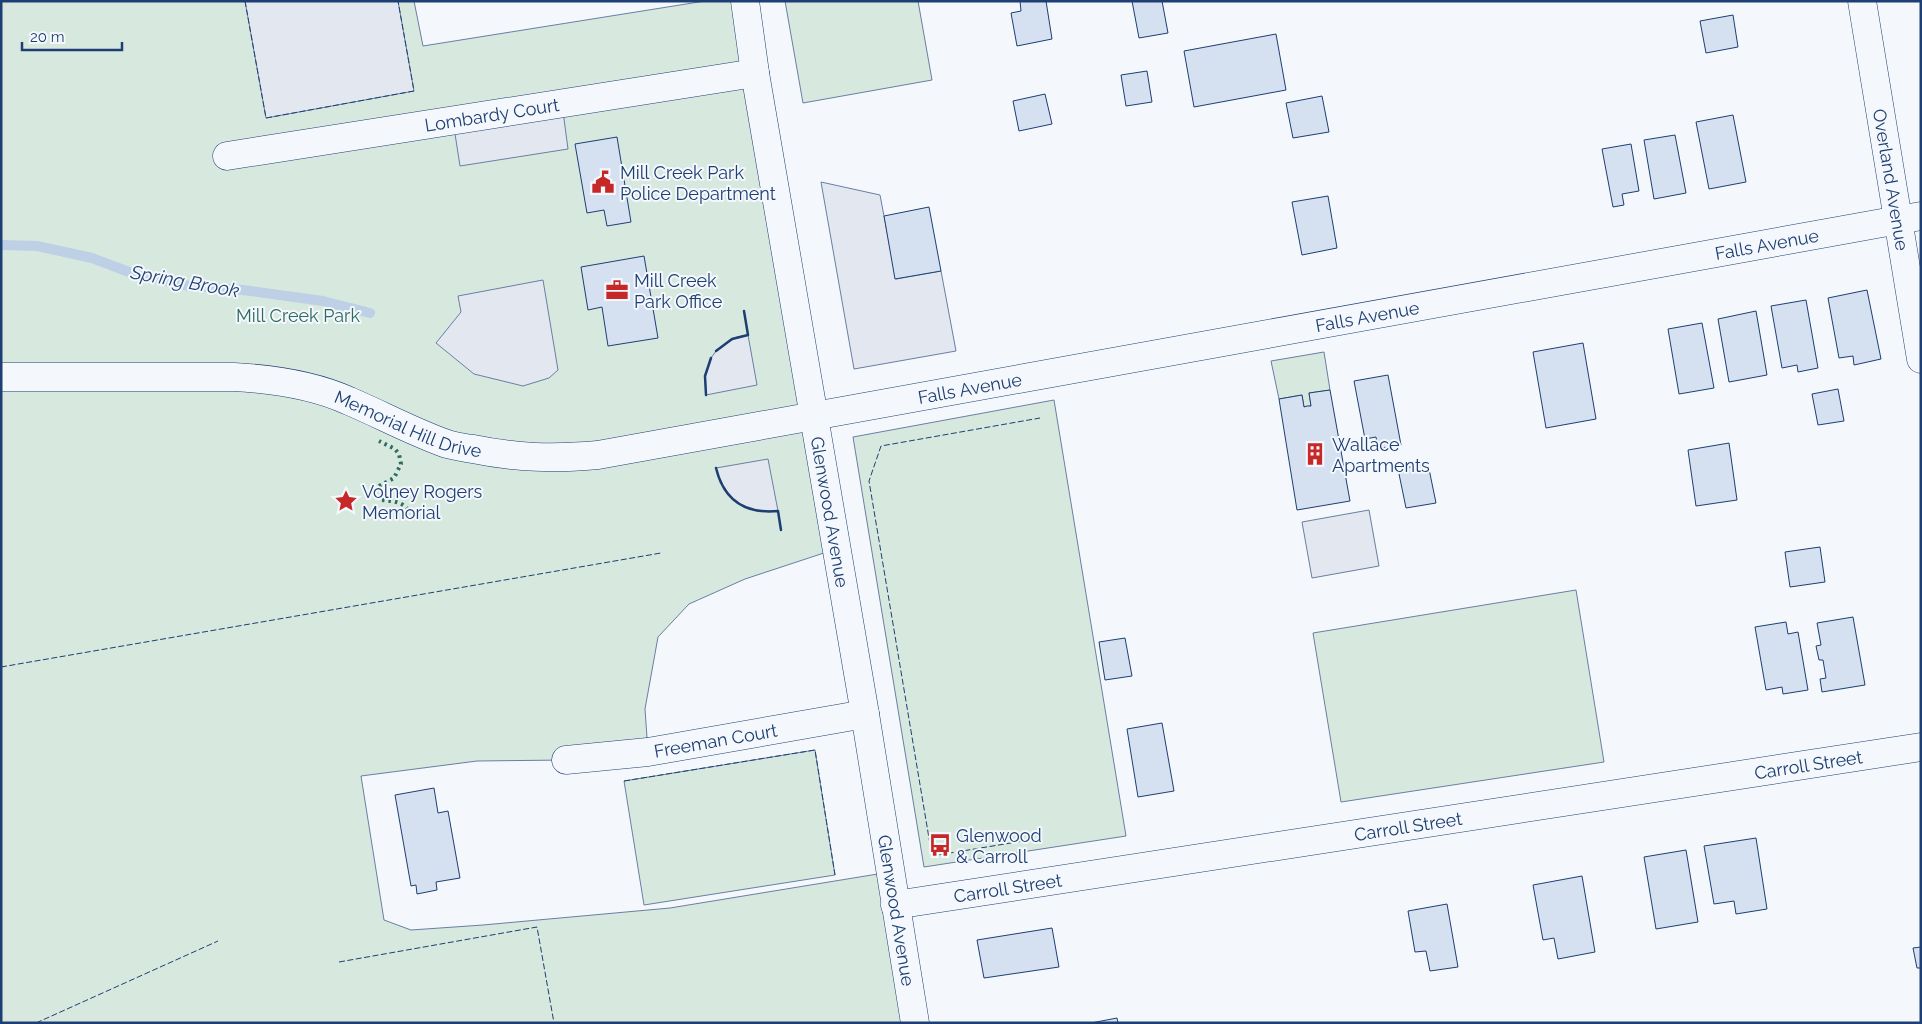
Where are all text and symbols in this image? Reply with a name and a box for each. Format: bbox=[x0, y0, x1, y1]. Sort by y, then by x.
scale bar bbox=[22, 20, 122, 52]
text: 20 m bbox=[30, 28, 65, 46]
street label: Lombardy Court bbox=[423, 93, 560, 135]
street label: Overland Avenue bbox=[1869, 107, 1914, 252]
place label: Mill Creek Park Police Department bbox=[620, 162, 776, 204]
public building icon: Mill Creek Park Police Department bbox=[590, 169, 616, 195]
street label: Falls Avenue bbox=[1713, 224, 1821, 264]
water label: Spring Brook bbox=[128, 260, 241, 301]
place label: Mill Creek Park Office bbox=[634, 270, 723, 312]
office icon: Mill Creek Park Office bbox=[604, 277, 630, 303]
street label: Falls Avenue bbox=[1314, 296, 1421, 336]
park label: Mill Creek Park bbox=[236, 305, 360, 326]
street label: Falls Avenue bbox=[916, 368, 1024, 408]
street label: Memorial Hill Drive bbox=[332, 386, 484, 461]
place label: Wallace Apartments bbox=[1332, 434, 1430, 476]
street label: Glenwood Avenue bbox=[807, 435, 854, 589]
building icon: Wallace Apartments bbox=[1302, 441, 1328, 467]
place label: Volney Rogers Memorial bbox=[362, 481, 482, 523]
place icon: Volney Rogers Memorial bbox=[333, 488, 359, 514]
street label: Freeman Court bbox=[652, 719, 779, 761]
street label: Carroll Street bbox=[1753, 746, 1864, 783]
street label: Carroll Street bbox=[1352, 807, 1463, 845]
place label: Glenwood & Carroll bbox=[956, 825, 1042, 867]
bus stop icon: Glenwood & Carroll bbox=[927, 832, 953, 858]
street label: Glenwood Avenue bbox=[874, 833, 919, 988]
street label: Carroll Street bbox=[952, 869, 1063, 906]

